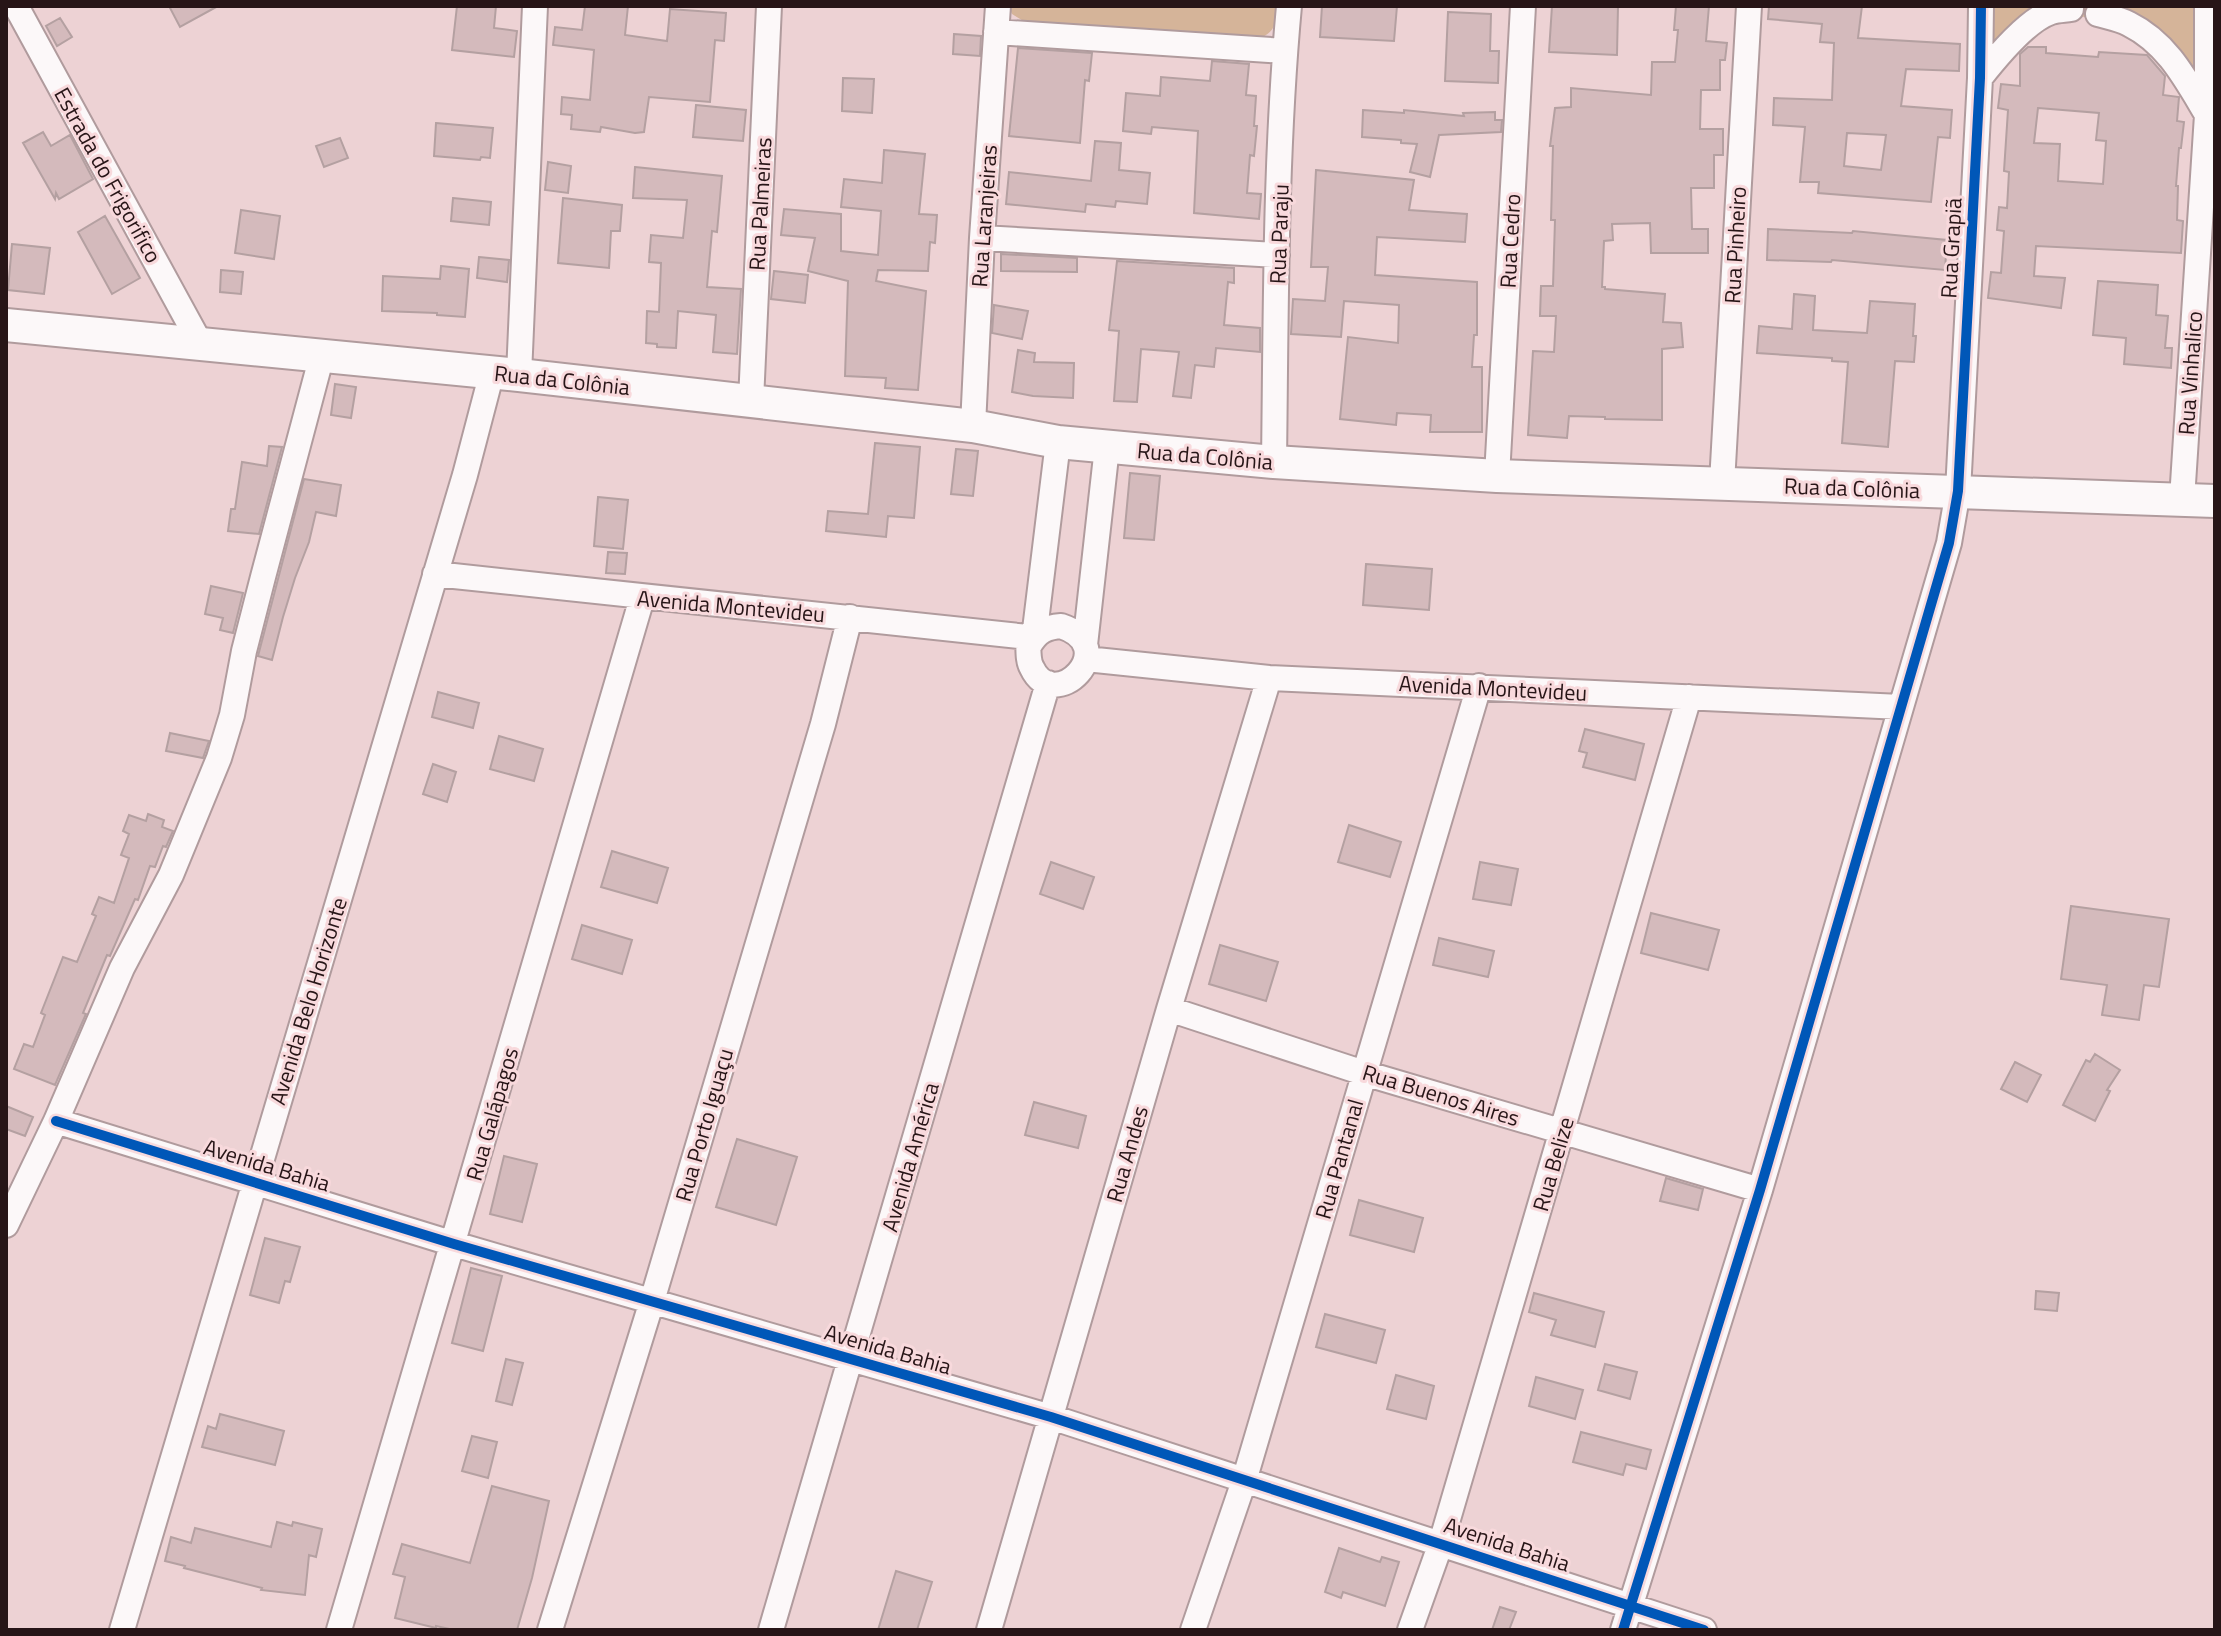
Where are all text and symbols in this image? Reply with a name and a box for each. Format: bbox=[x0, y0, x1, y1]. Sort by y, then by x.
street label: Estrada do Frigorifico bbox=[46, 81, 170, 269]
street label: Rua Palmeiras bbox=[740, 137, 780, 271]
street label: Rua Laranjeiras bbox=[962, 144, 1006, 288]
street label: Rua Paraju bbox=[1260, 183, 1298, 285]
street label: Rua Pinheiro bbox=[1715, 185, 1755, 305]
street label: Rua Cedro bbox=[1491, 193, 1529, 289]
street label: Rua Grapiã bbox=[1931, 197, 1971, 299]
street label: Rua Vinhalico bbox=[2169, 310, 2211, 436]
street label: Rua da Colônia bbox=[492, 356, 632, 404]
street label: Rua da Colônia bbox=[1136, 433, 1274, 479]
street label: Rua da Colônia bbox=[1783, 469, 1921, 507]
street label: Avenida Montevideu bbox=[636, 581, 826, 631]
street label: Avenida Montevideu bbox=[1398, 666, 1588, 710]
street label: Avenida Belo Horizonte bbox=[260, 893, 356, 1109]
street label: Rua Galápagos bbox=[457, 1043, 527, 1185]
street label: Rua Porto Iguaçu bbox=[666, 1044, 742, 1206]
street label: Rua Buenos Aires bbox=[1358, 1055, 1524, 1135]
street label: Avenida América bbox=[872, 1078, 948, 1236]
street label: Rua Pantanal bbox=[1306, 1095, 1372, 1223]
street label: Rua Andes bbox=[1097, 1102, 1157, 1206]
street label: Rua Belize bbox=[1523, 1113, 1583, 1215]
street label: Avenida Bahia bbox=[200, 1130, 334, 1200]
street label: Avenida Bahia bbox=[821, 1315, 955, 1383]
street label: Avenida Bahia bbox=[1440, 1508, 1574, 1580]

